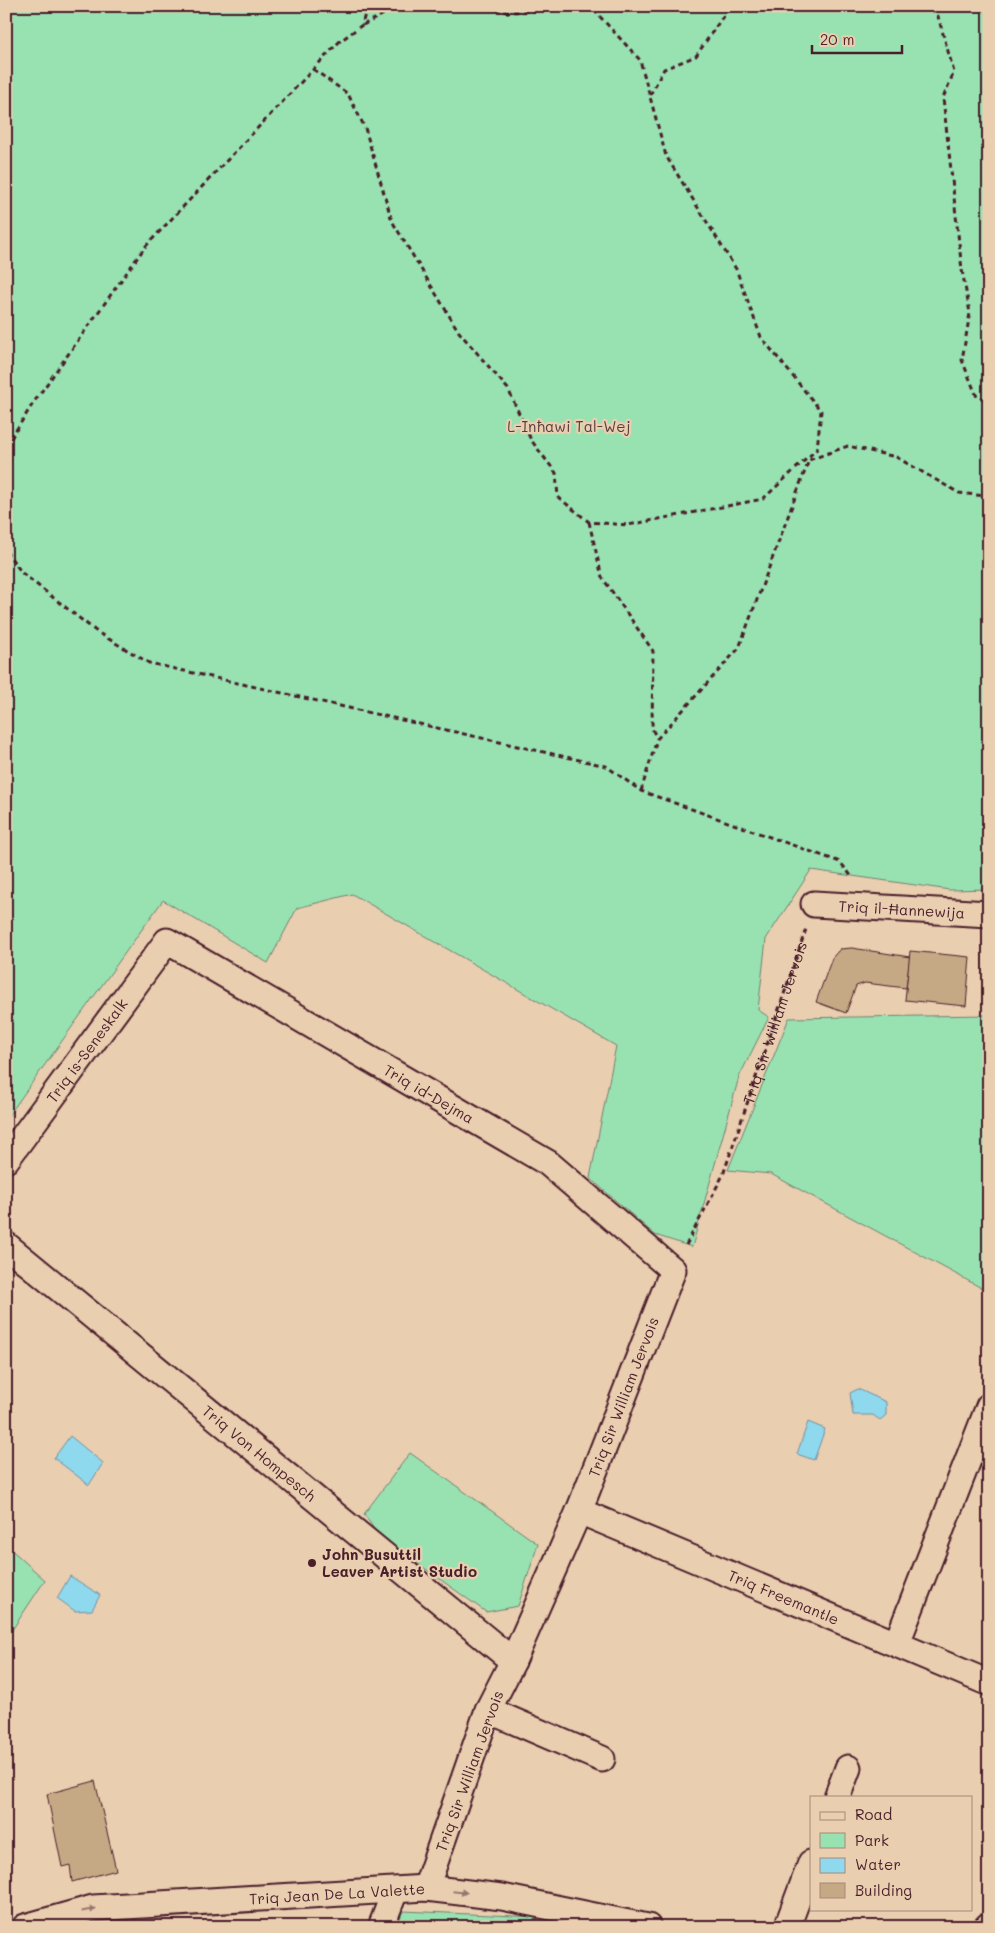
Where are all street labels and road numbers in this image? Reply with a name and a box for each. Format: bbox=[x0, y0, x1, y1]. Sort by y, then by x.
street label: Triq il-Ħannewija bbox=[838, 895, 966, 923]
street label: Triq Sir William Jervois bbox=[738, 939, 811, 1106]
street label: Triq is-Seneskalk bbox=[42, 994, 132, 1107]
street label: Triq id-Dejma bbox=[380, 1059, 478, 1128]
street label: Triq Sir William Jervois bbox=[583, 1314, 663, 1480]
street label: Triq Von Hompesch bbox=[199, 1400, 321, 1506]
street label: Triq Freemantle bbox=[725, 1565, 842, 1629]
street label: Triq Sir William Jervois bbox=[431, 1688, 507, 1854]
street label: Triq Jean De La Valette bbox=[248, 1878, 425, 1909]

